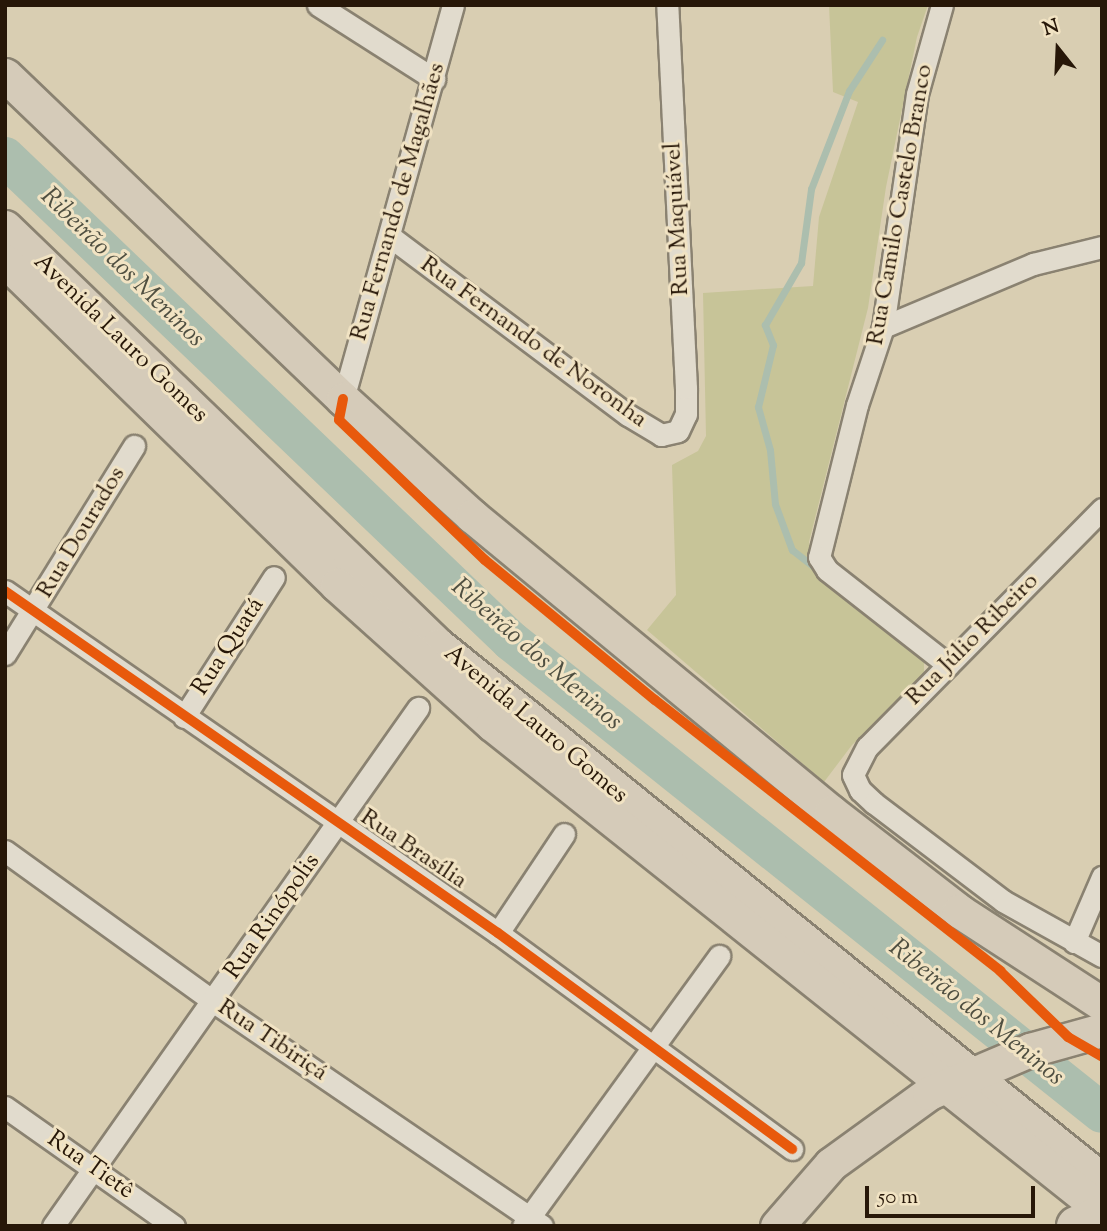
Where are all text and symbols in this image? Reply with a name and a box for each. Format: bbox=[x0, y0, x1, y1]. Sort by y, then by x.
text: N bbox=[1040, 13, 1063, 44]
north arrow bbox=[1023, 14, 1093, 84]
street label: Rua Fernando de Magalhães bbox=[346, 60, 452, 344]
street label: Rua Camilo Castelo Branco bbox=[862, 62, 940, 348]
street label: Rua Maquiável bbox=[660, 142, 696, 296]
water label: Ribeirão dos Meninos bbox=[33, 182, 211, 354]
street label: Avenida Lauro Gomes bbox=[27, 248, 213, 430]
street label: Rua Fernando de Noronha bbox=[414, 251, 652, 435]
street label: Rua Dourados bbox=[32, 462, 132, 604]
street label: Rua Júlio Ribeiro bbox=[901, 568, 1045, 712]
water label: Ribeirão dos Meninos bbox=[444, 572, 628, 738]
street label: Rua Quatá bbox=[187, 593, 271, 701]
street label: Avenida Lauro Gomes bbox=[437, 640, 633, 810]
street label: Rua Brasília bbox=[354, 804, 472, 896]
street label: Rua Rinópolis bbox=[219, 849, 327, 985]
water label: Ribeirão dos Meninos bbox=[882, 933, 1070, 1093]
street label: Rua Tibiriçá bbox=[212, 994, 332, 1088]
street label: Rua Tietê bbox=[41, 1126, 139, 1206]
scale bar bbox=[869, 1172, 1039, 1216]
text: 50 m bbox=[878, 1183, 918, 1213]

